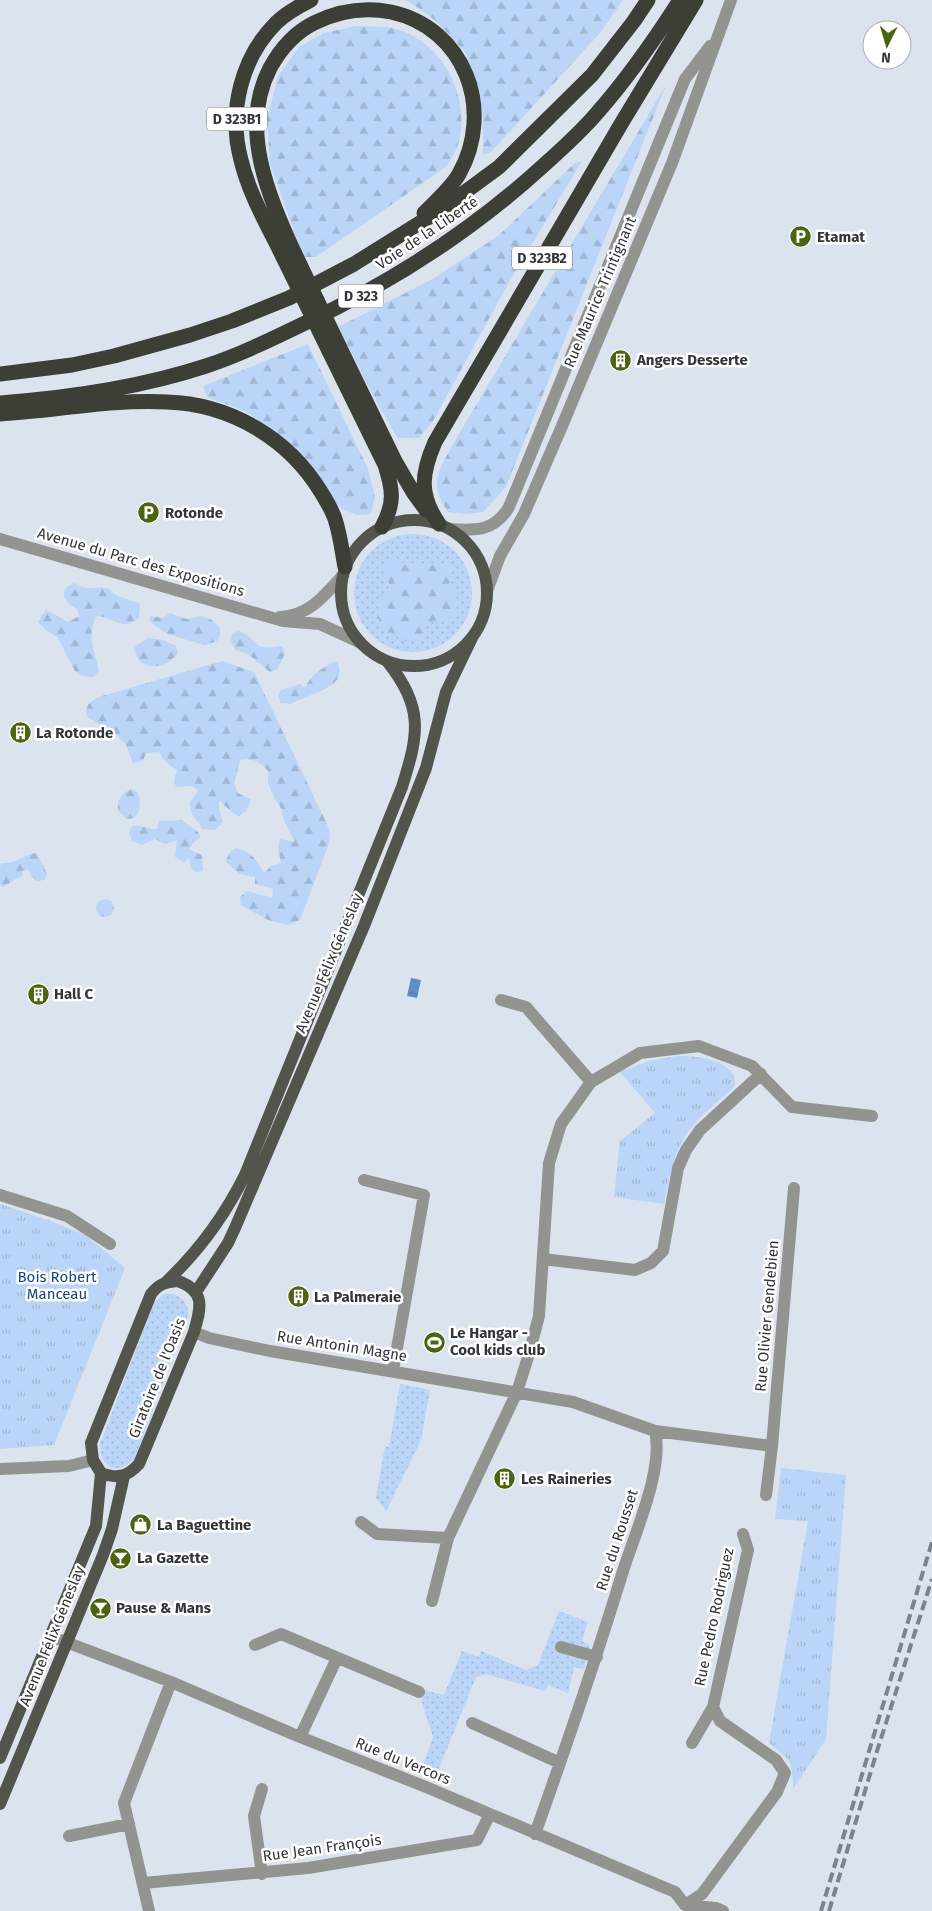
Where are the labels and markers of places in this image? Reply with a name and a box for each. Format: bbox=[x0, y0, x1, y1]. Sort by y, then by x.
parking icon: Etamat bbox=[789, 225, 813, 249]
place label: Etamat bbox=[817, 228, 865, 246]
building icon: Angers Desserte bbox=[609, 348, 633, 372]
place label: Angers Desserte bbox=[636, 351, 748, 369]
parking icon: Rotonde bbox=[137, 501, 161, 525]
place label: Rotonde bbox=[165, 504, 223, 522]
building icon: La Rotonde bbox=[8, 721, 32, 745]
place label: La Rotonde bbox=[36, 724, 113, 742]
building icon: Hall C bbox=[26, 982, 50, 1006]
place label: Hall C bbox=[54, 985, 94, 1003]
building icon: La Palmeraie bbox=[286, 1285, 310, 1309]
place label: La Palmeraie bbox=[314, 1288, 401, 1306]
place label: Le Hangar - Cool kids club bbox=[450, 1324, 545, 1359]
sports icon: Le Hangar - Cool kids club bbox=[422, 1330, 446, 1354]
building icon: Les Raineries bbox=[493, 1467, 517, 1491]
place label: Les Raineries bbox=[521, 1470, 612, 1488]
shop icon: La Baguettine bbox=[129, 1513, 153, 1537]
place label: La Baguettine bbox=[157, 1516, 251, 1534]
bar icon: La Gazette bbox=[109, 1546, 133, 1570]
place label: La Gazette bbox=[137, 1549, 209, 1567]
bar icon: Pause & Mans bbox=[88, 1596, 112, 1620]
place label: Pause & Mans bbox=[116, 1599, 211, 1617]

